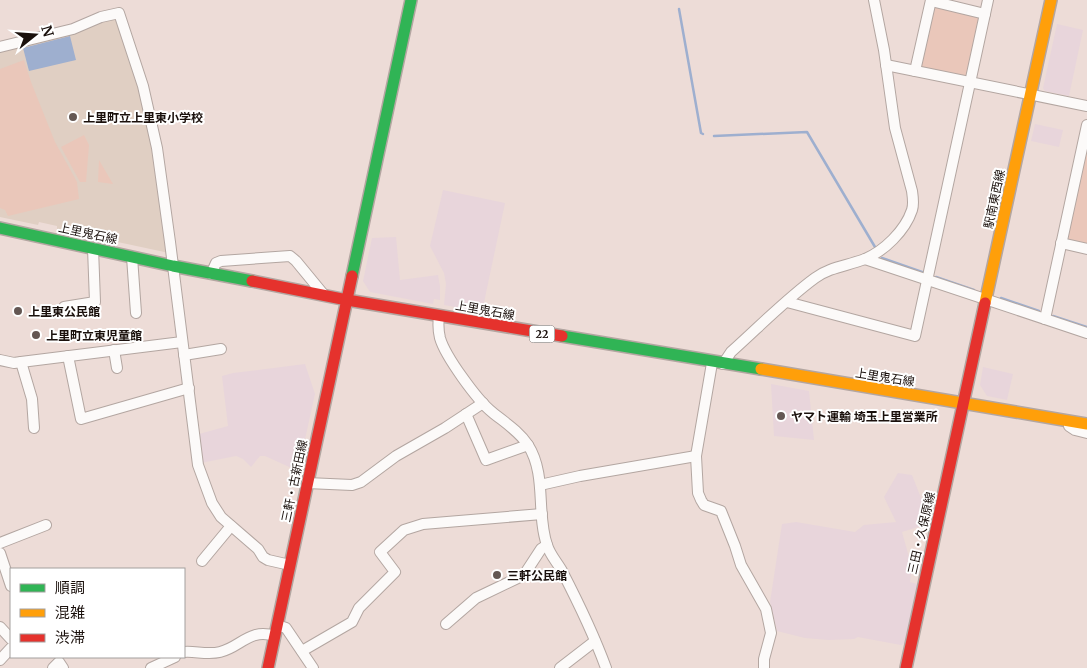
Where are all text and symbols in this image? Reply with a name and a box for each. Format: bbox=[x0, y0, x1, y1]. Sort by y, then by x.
north arrow bbox=[10, 10, 60, 60]
text: N bbox=[37, 23, 58, 39]
place label: 上里町立上里東小学校 bbox=[83, 110, 203, 125]
marker: 上里町立上里東小学校 bbox=[67, 111, 79, 123]
street label: 駅南東西線 bbox=[980, 168, 1008, 230]
street label: 上里鬼石線 bbox=[57, 219, 119, 247]
street label: 上里鬼石線 bbox=[454, 297, 516, 323]
place label: 上里東公民館 bbox=[28, 304, 100, 319]
marker: 上里東公民館 bbox=[12, 305, 24, 317]
road number: 22 bbox=[530, 326, 554, 342]
place label: 上里町立東児童館 bbox=[46, 328, 142, 343]
marker: 上里町立東児童館 bbox=[30, 329, 42, 341]
street label: 上里鬼石線 bbox=[854, 365, 916, 389]
place label: ヤマト運輸 埼玉上里営業所 bbox=[791, 409, 938, 424]
marker: ヤマト運輸 埼玉上里営業所 bbox=[775, 410, 787, 422]
street label: 三軒・古新田線 bbox=[278, 438, 310, 524]
street label: 三田・久保原線 bbox=[904, 490, 938, 576]
legend bbox=[10, 568, 185, 658]
place label: 三軒公民館 bbox=[507, 568, 567, 583]
marker: 三軒公民館 bbox=[491, 569, 503, 581]
text: 順調 bbox=[55, 578, 85, 597]
text: 混雑 bbox=[55, 603, 85, 622]
text: 渋滞 bbox=[55, 628, 85, 647]

